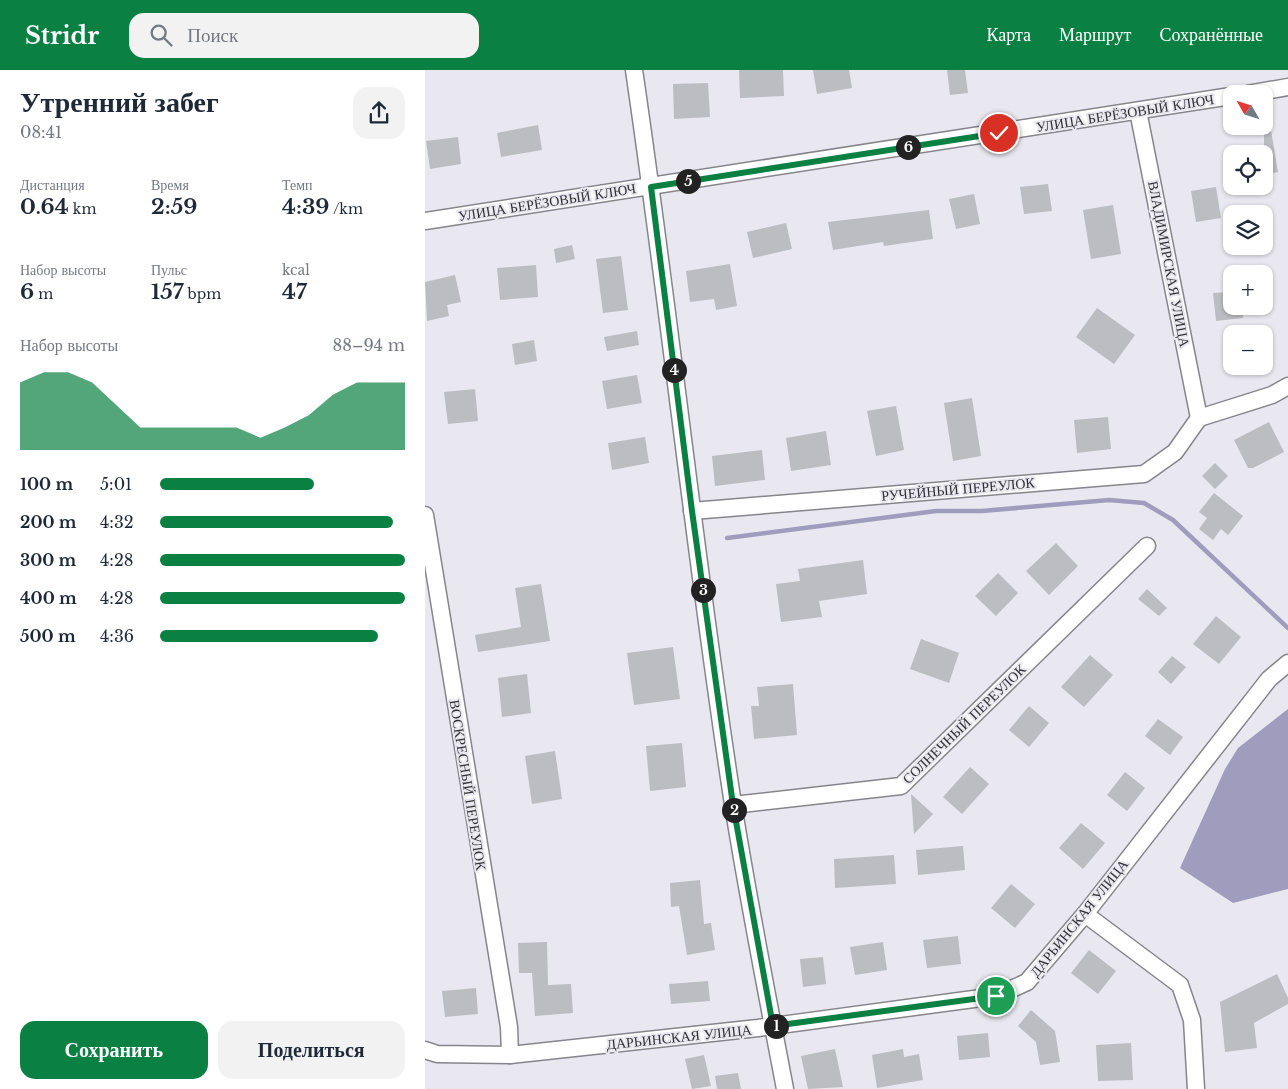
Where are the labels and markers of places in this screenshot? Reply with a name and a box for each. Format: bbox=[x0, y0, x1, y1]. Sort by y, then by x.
pin bbox=[978, 112, 1020, 154]
pin: 6 bbox=[895, 134, 921, 160]
pin: 5 bbox=[675, 168, 701, 194]
pin: 4 bbox=[661, 358, 687, 382]
pin: 3 bbox=[691, 578, 715, 602]
pin: 2 bbox=[721, 798, 747, 822]
pin bbox=[975, 975, 1017, 1017]
pin: 1 bbox=[763, 1014, 789, 1038]

